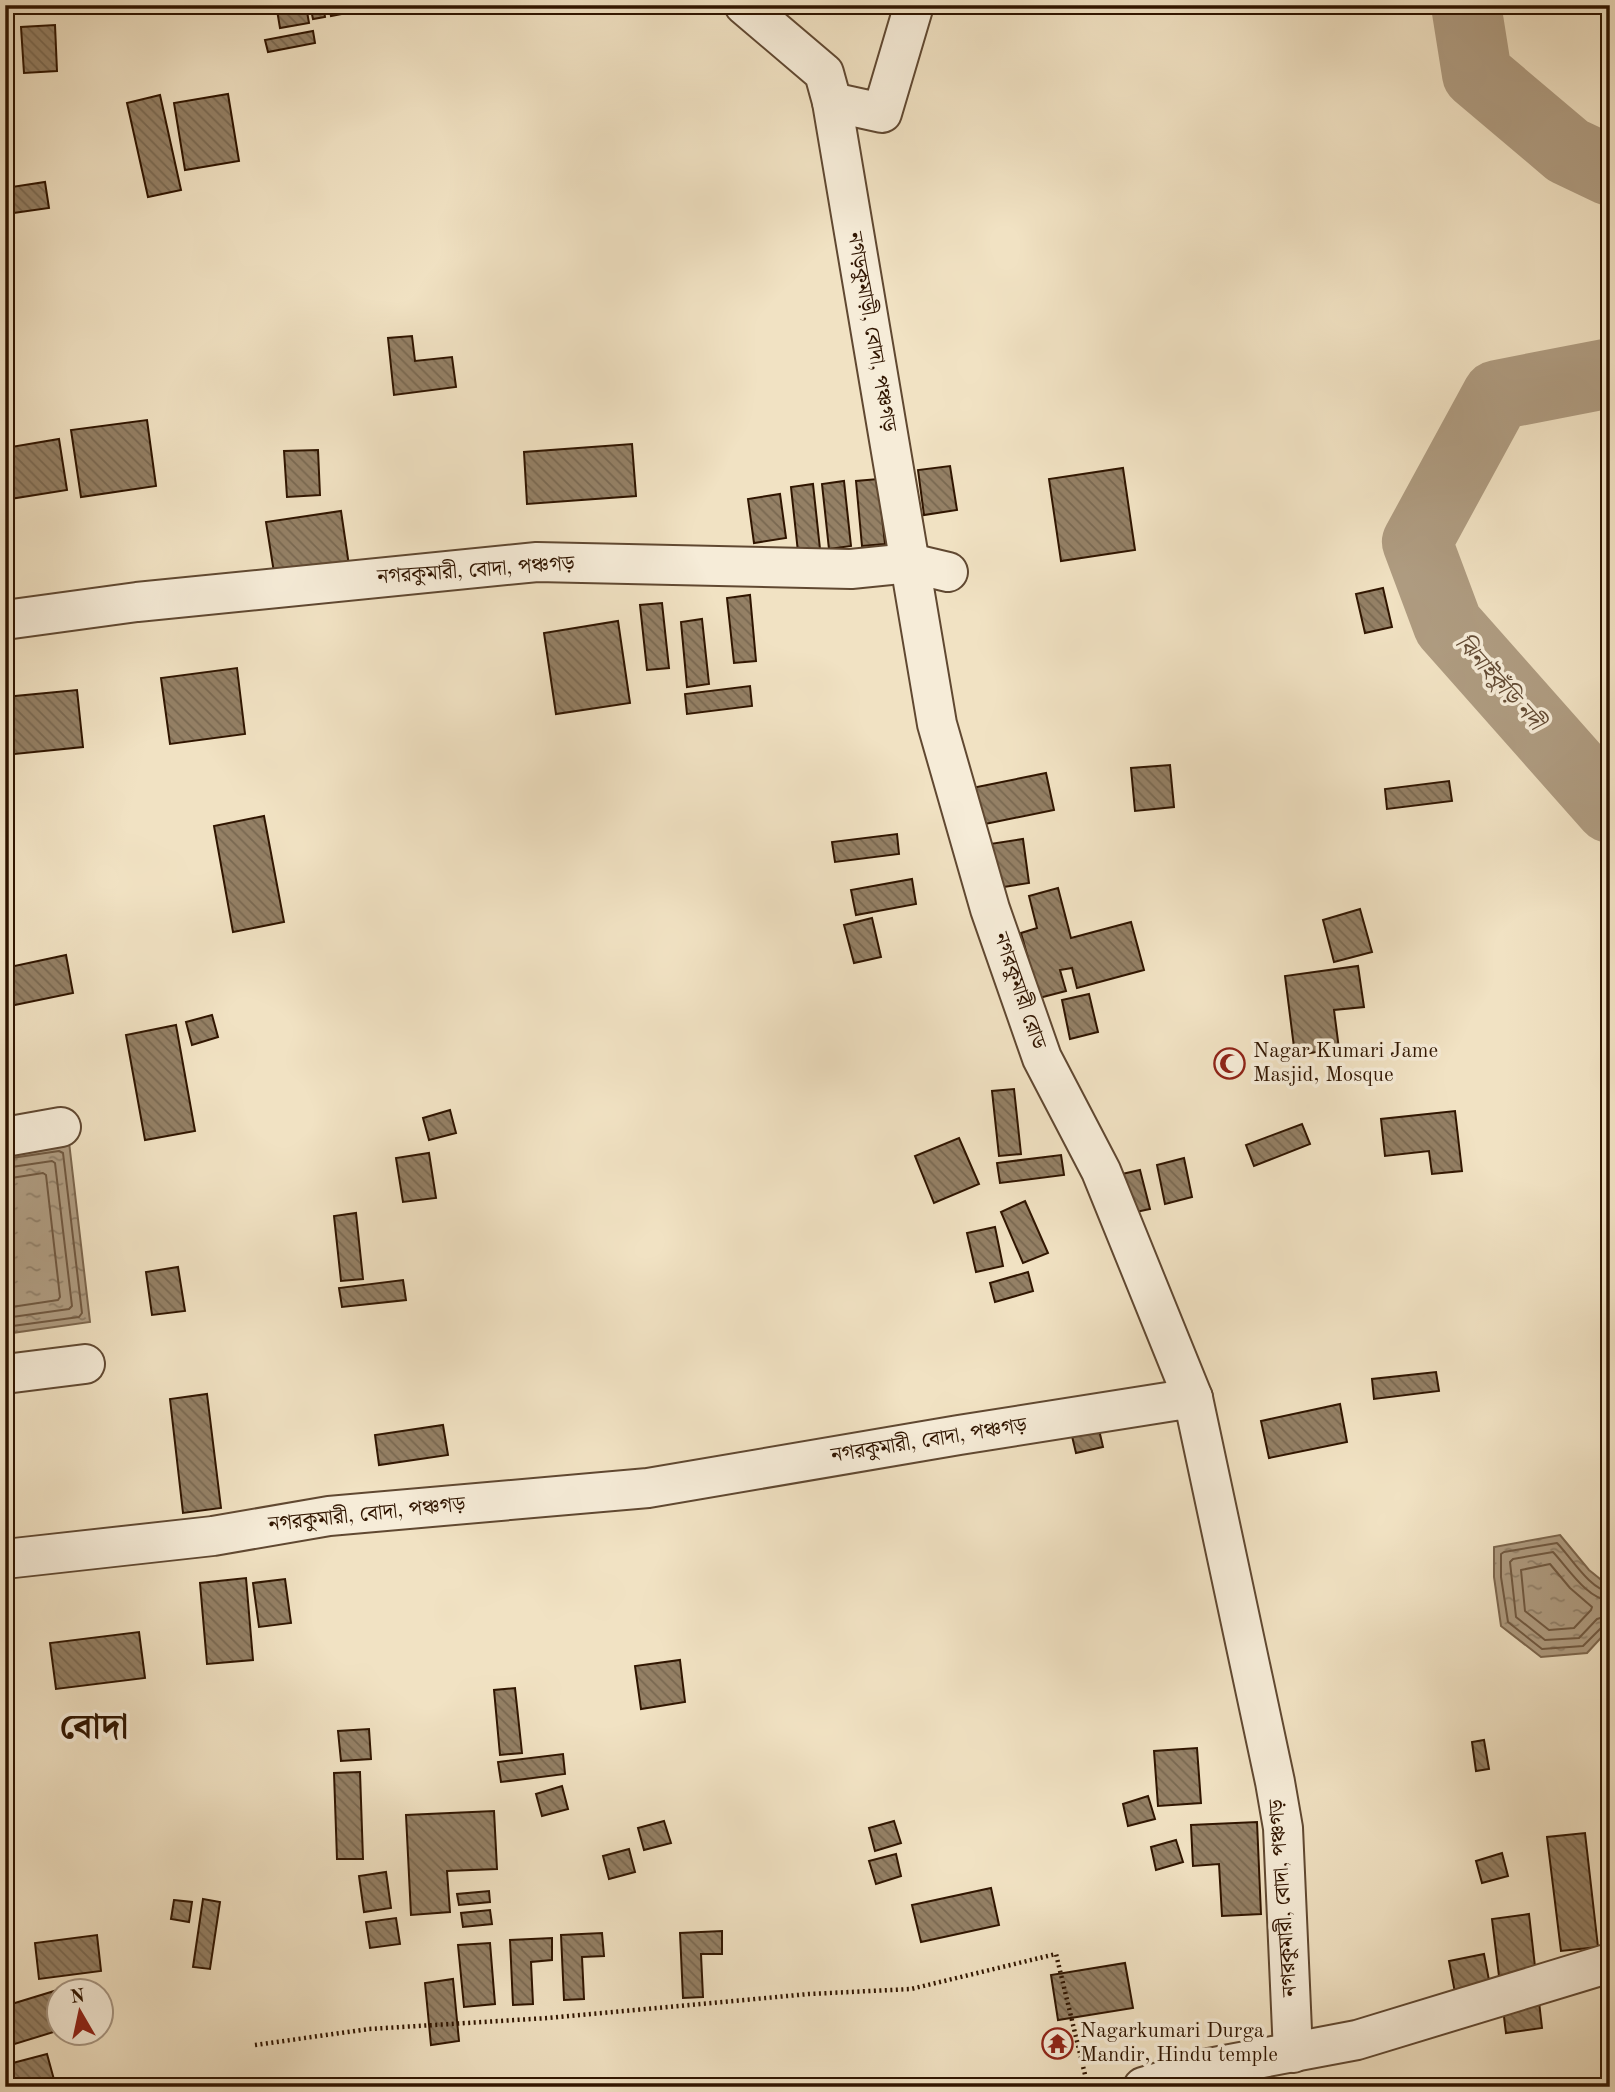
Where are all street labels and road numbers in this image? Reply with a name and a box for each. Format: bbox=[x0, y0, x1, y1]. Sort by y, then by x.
street label: নগড়কুমাড়ী, বোদা, পঞ্চগড় bbox=[842, 229, 902, 435]
street label: নগরকুমারী, বোদা, পঞ্চগড় bbox=[375, 551, 577, 590]
street label: নগরকুমারী রোড bbox=[988, 928, 1052, 1053]
street label: নগরকুমারী, বোদা, পঞ্চগড় bbox=[828, 1412, 1030, 1468]
street label: নগরকুমারী, বোদা, পঞ্চগড় bbox=[266, 1491, 468, 1537]
street label: নগরকুমারী, বোদা, পঞ্চগড় bbox=[1264, 1797, 1303, 1999]

